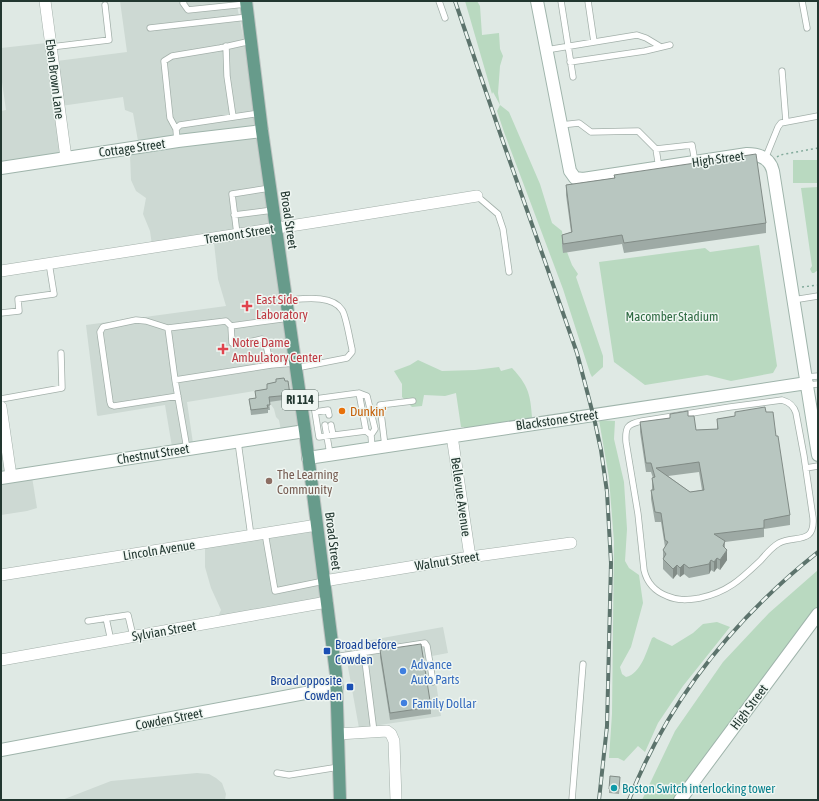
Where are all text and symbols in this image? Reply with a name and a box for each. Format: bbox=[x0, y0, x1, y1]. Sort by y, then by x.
street label: Eben Brown Lane bbox=[43, 38, 67, 120]
street label: Cottage Street bbox=[98, 136, 166, 160]
street label: High Street bbox=[691, 148, 745, 170]
street label: Broad Street bbox=[277, 190, 301, 250]
street label: Tremont Street bbox=[203, 221, 275, 247]
place label: East Side Laboratory bbox=[256, 292, 309, 322]
marker: East Side Laboratory bbox=[241, 300, 253, 312]
park label: Macomber Stadium bbox=[626, 309, 718, 324]
place label: Notre Dame Ambulatory Center bbox=[232, 335, 322, 365]
marker: Notre Dame Ambulatory Center bbox=[217, 343, 229, 355]
road number: RI 114 bbox=[282, 390, 318, 410]
place label: Dunkin' bbox=[350, 404, 386, 419]
marker: Dunkin' bbox=[337, 406, 347, 416]
street label: Blackstone Street bbox=[515, 407, 599, 433]
street label: Chestnut Street bbox=[116, 441, 190, 467]
street label: Bellevue Avenue bbox=[448, 456, 474, 538]
place label: The Learning Community bbox=[277, 467, 339, 497]
marker: The Learning Community bbox=[264, 476, 274, 486]
street label: Broad Street bbox=[322, 511, 344, 571]
street label: Lincoln Avenue bbox=[122, 537, 196, 563]
street label: Walnut Street bbox=[414, 548, 481, 574]
street label: Sylvian Street bbox=[131, 618, 198, 644]
place label: Broad before Cowden bbox=[335, 637, 397, 667]
marker: Broad before Cowden bbox=[322, 646, 332, 656]
place label: Advance Auto Parts bbox=[411, 657, 460, 687]
marker: Advance Auto Parts bbox=[398, 666, 408, 676]
place label: Broad opposite Cowden bbox=[270, 673, 342, 703]
street label: High Street bbox=[727, 681, 771, 733]
marker: Broad opposite Cowden bbox=[345, 682, 355, 692]
place label: Family Dollar bbox=[412, 696, 476, 711]
marker: Family Dollar bbox=[399, 698, 409, 708]
street label: Cowden Street bbox=[134, 705, 204, 733]
place label: Boston Switch interlocking tower bbox=[622, 781, 775, 796]
marker: Boston Switch interlocking tower bbox=[609, 783, 619, 793]

